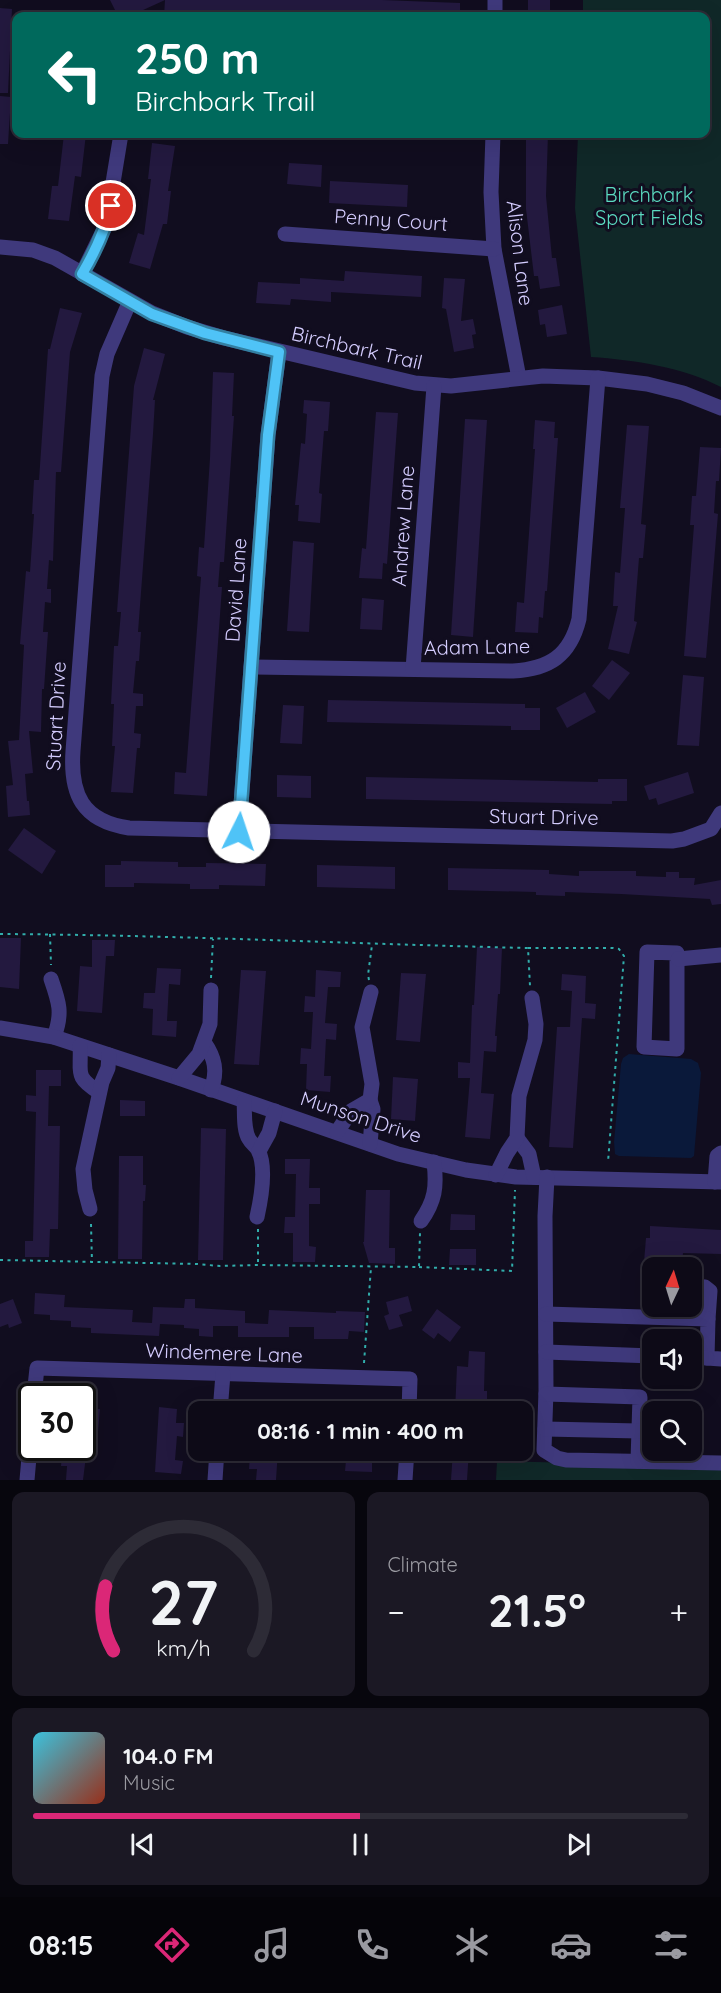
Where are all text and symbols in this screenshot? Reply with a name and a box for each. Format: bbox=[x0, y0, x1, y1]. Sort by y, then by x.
text: 250 m bbox=[135, 32, 259, 85]
icon: left bbox=[36, 36, 114, 114]
text: Birchbark Trail bbox=[135, 84, 316, 118]
pin bbox=[85, 180, 136, 231]
park label: Birchbark Sport Fields bbox=[595, 182, 703, 230]
icon: arrive bbox=[94, 189, 127, 222]
street label: Alison Lane bbox=[502, 199, 539, 307]
street label: Penny Court bbox=[333, 203, 449, 236]
street label: Birchbark Trail bbox=[289, 320, 425, 375]
street label: Andrew Lane bbox=[386, 465, 419, 587]
street label: David Lane bbox=[219, 537, 252, 643]
street label: Adam Lane bbox=[424, 633, 530, 660]
street label: Stuart Drive bbox=[40, 661, 71, 771]
position arrow bbox=[207, 800, 271, 864]
street label: Stuart Drive bbox=[489, 803, 599, 830]
street label: Munson Drive bbox=[297, 1085, 425, 1148]
north arrow bbox=[642, 1257, 702, 1317]
map controls bbox=[642, 1257, 702, 1461]
button: sound bbox=[642, 1329, 702, 1389]
street label: Windemere Lane bbox=[145, 1337, 303, 1368]
speed limit sign: 30 bbox=[18, 1383, 96, 1461]
button: search bbox=[642, 1401, 702, 1461]
text: 08:16 · 1 min · 400 m bbox=[257, 1417, 464, 1445]
text: Climate bbox=[388, 1552, 458, 1577]
text: 27 bbox=[148, 1563, 218, 1641]
text: 21.5° bbox=[488, 1582, 586, 1638]
text: − bbox=[388, 1591, 405, 1632]
text: + bbox=[669, 1591, 688, 1632]
text: km/h bbox=[156, 1635, 210, 1661]
text: 104.0 FM bbox=[123, 1742, 214, 1770]
text: Music bbox=[123, 1770, 175, 1795]
icon: previous bbox=[126, 1828, 159, 1861]
icon: pause bbox=[344, 1828, 377, 1861]
icon: next bbox=[562, 1828, 595, 1861]
icon: directions bbox=[151, 1924, 193, 1966]
icon: music bbox=[251, 1924, 293, 1966]
icon: phone bbox=[351, 1924, 393, 1966]
icon: climate bbox=[451, 1924, 493, 1966]
icon: car bbox=[550, 1924, 592, 1966]
icon: filters bbox=[650, 1924, 692, 1966]
text: 08:15 bbox=[29, 1928, 94, 1962]

